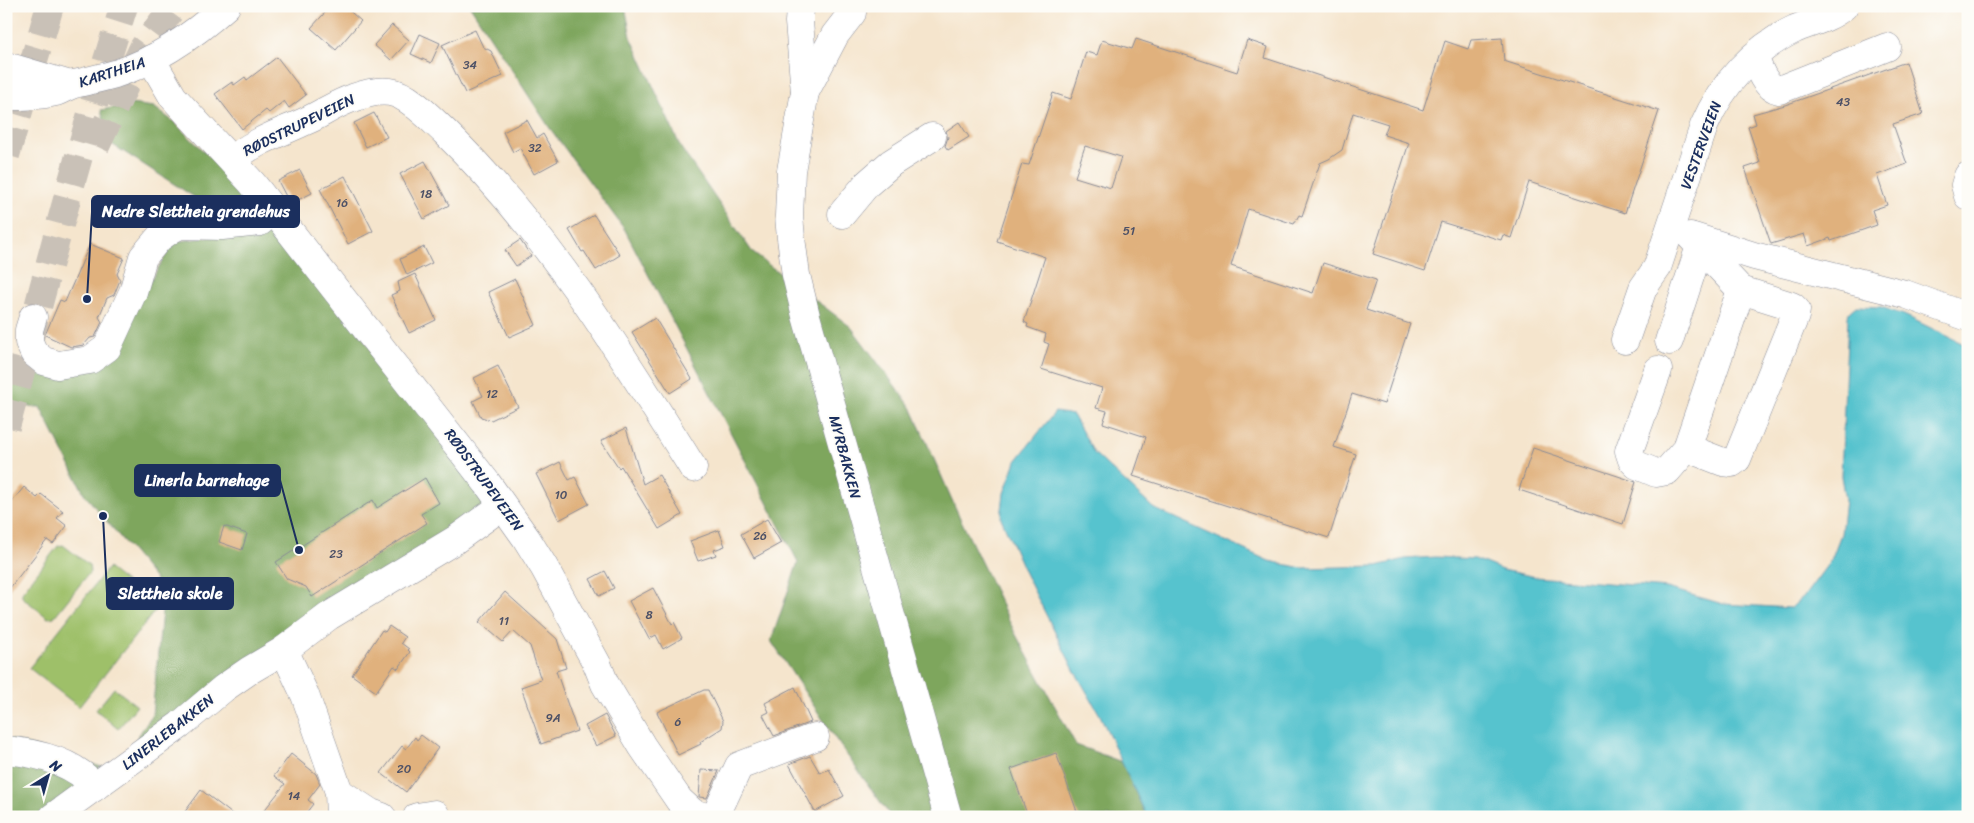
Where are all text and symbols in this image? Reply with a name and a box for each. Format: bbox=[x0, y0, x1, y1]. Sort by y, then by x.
street label: KARTHEIA bbox=[75, 49, 149, 95]
house number: 34 bbox=[463, 54, 478, 76]
street label: RØDSTRUPEVEIEN bbox=[238, 86, 360, 163]
house number: 43 bbox=[1836, 91, 1850, 113]
street label: VESTERVEIEN bbox=[1673, 97, 1729, 193]
house number: 32 bbox=[528, 137, 542, 159]
house number: 18 bbox=[420, 183, 432, 205]
house number: 16 bbox=[336, 192, 348, 214]
callout: Nedre Slettheia grendehus bbox=[92, 196, 299, 227]
text: Nedre Slettheia grendehus bbox=[101, 197, 291, 226]
house number: 51 bbox=[1123, 220, 1135, 242]
house number: 12 bbox=[486, 383, 498, 405]
street label: MYRBAKKEN bbox=[821, 412, 869, 502]
street label: RØDSTRUPEVEIEN bbox=[438, 423, 531, 537]
callout: Linerla barnehage bbox=[135, 465, 280, 496]
text: Linerla barnehage bbox=[145, 466, 270, 495]
house number: 10 bbox=[555, 484, 568, 506]
house number: 26 bbox=[753, 525, 767, 547]
house number: 23 bbox=[329, 543, 343, 565]
callout: Slettheia skole bbox=[107, 578, 233, 609]
text: Slettheia skole bbox=[117, 579, 223, 608]
house number: 8 bbox=[645, 604, 653, 626]
house number: 11 bbox=[499, 610, 509, 632]
street label: LINERLEBAKKEN bbox=[116, 687, 221, 777]
house number: 9A bbox=[545, 707, 561, 729]
house number: 6 bbox=[675, 711, 682, 733]
north arrow bbox=[22, 750, 72, 800]
text: N bbox=[43, 753, 67, 779]
house number: 20 bbox=[397, 758, 412, 780]
house number: 14 bbox=[288, 785, 301, 807]

